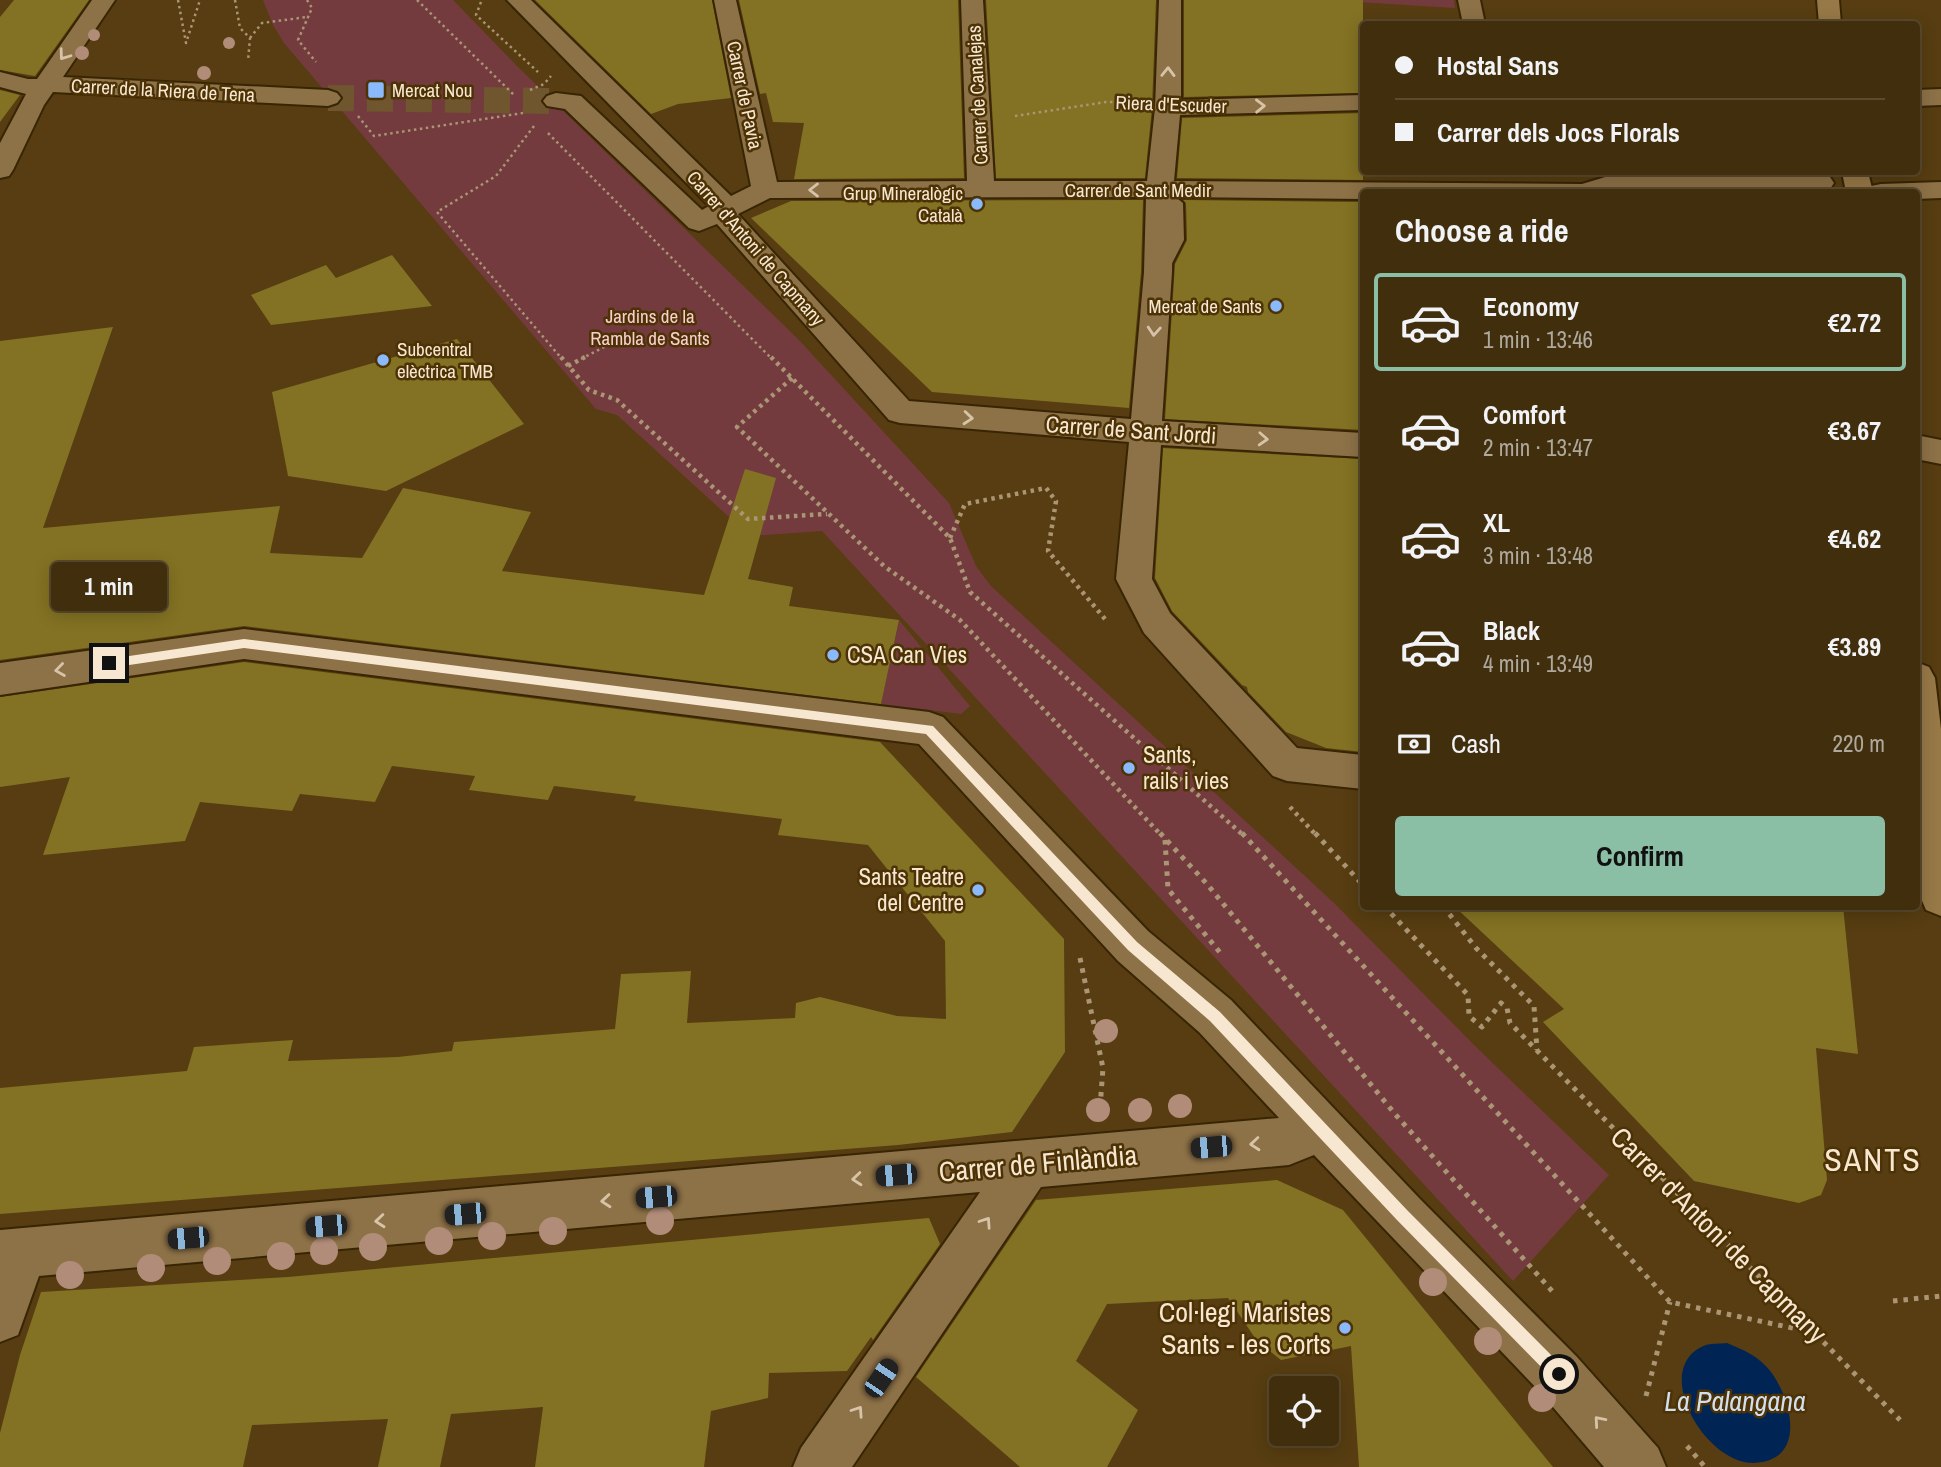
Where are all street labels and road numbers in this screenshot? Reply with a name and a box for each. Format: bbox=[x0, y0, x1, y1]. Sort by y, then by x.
street label: Carrer de Canalejas bbox=[960, 25, 994, 165]
street label: Carrer de Pavia bbox=[721, 39, 769, 152]
street label: Carrer de la Riera de Tena bbox=[70, 72, 256, 108]
street label: Riera d'Escuder bbox=[1115, 89, 1228, 119]
street label: Carrer d'Antoni de Capmany bbox=[681, 165, 831, 331]
street label: Carrer de Sant Medir bbox=[1065, 177, 1212, 203]
street label: Carrer de Sant Jordi bbox=[1045, 408, 1217, 451]
street label: Carrer d'Antoni de Capmany bbox=[1602, 1118, 1836, 1352]
street label: Carrer de Finlàndia bbox=[937, 1135, 1139, 1191]

